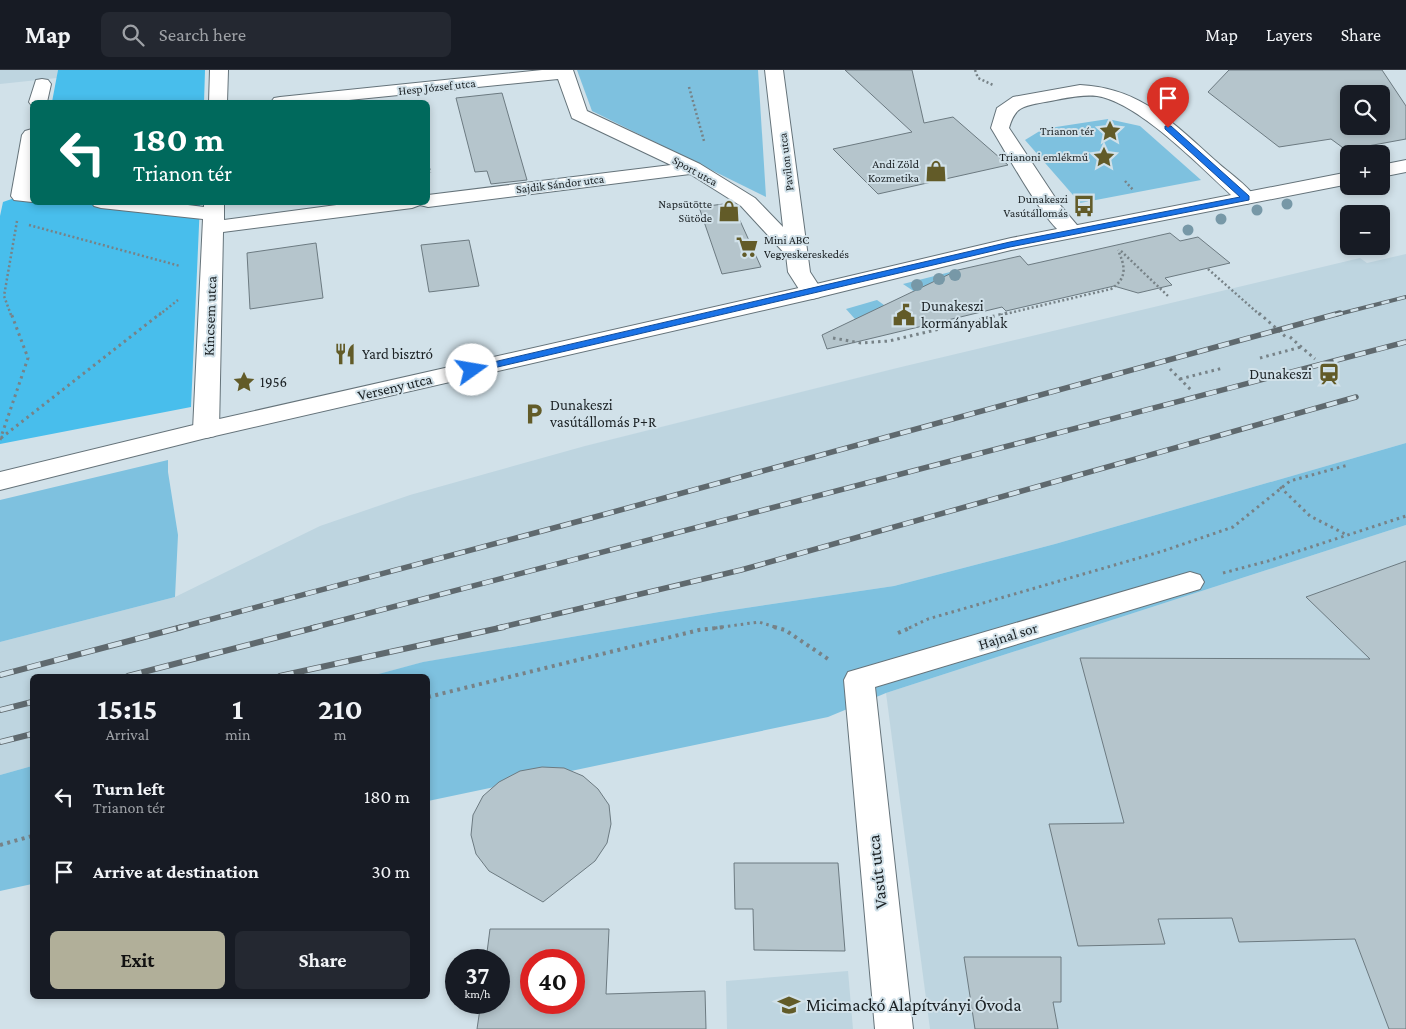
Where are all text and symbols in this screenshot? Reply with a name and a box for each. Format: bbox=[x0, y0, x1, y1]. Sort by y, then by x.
search box bbox=[101, 12, 451, 57]
text: Map bbox=[25, 21, 71, 48]
icon: search bbox=[119, 21, 147, 49]
text: Search here bbox=[159, 24, 246, 45]
text: Map bbox=[1205, 25, 1238, 45]
text: Layers bbox=[1266, 25, 1313, 45]
text: Share bbox=[1341, 25, 1381, 45]
street label: Hesp József utca bbox=[398, 76, 477, 98]
pin bbox=[1147, 77, 1189, 128]
icon: arrive bbox=[1154, 84, 1182, 112]
map controls bbox=[1340, 85, 1390, 255]
button: search bbox=[1340, 85, 1390, 135]
place icon: Trianon tér bbox=[1097, 118, 1123, 144]
icon: left bbox=[50, 120, 115, 185]
text: 180 m bbox=[133, 120, 224, 159]
place label: Trianon tér bbox=[1040, 124, 1095, 138]
street label: Pavilon utca bbox=[775, 132, 797, 192]
place icon: Trianoni emlékmű bbox=[1091, 144, 1117, 170]
button: + bbox=[1340, 145, 1390, 195]
place label: Trianoni emlékmű bbox=[999, 150, 1089, 164]
street label: Sport utca bbox=[670, 153, 720, 189]
place label: Andi Zöld Kozmetika bbox=[868, 157, 920, 185]
shop icon: Andi Zöld Kozmetika bbox=[923, 158, 949, 184]
text: Trianon tér bbox=[133, 161, 232, 186]
street label: Sajdik Sándor utca bbox=[515, 172, 605, 196]
place label: Dunakeszi Vasútállomás bbox=[1003, 192, 1068, 220]
bus stop icon: Dunakeszi Vasútállomás bbox=[1071, 193, 1097, 219]
place label: Napsütötte Sütöde bbox=[658, 197, 712, 225]
shop icon: Napsütötte Sütöde bbox=[716, 198, 742, 224]
button: − bbox=[1340, 205, 1390, 255]
place label: Mini ABC Vegyeskereskedés bbox=[764, 233, 849, 261]
supermarket icon: Mini ABC Vegyeskereskedés bbox=[734, 234, 760, 260]
street label: Kincsem utca bbox=[201, 276, 219, 356]
place label: Dunakeszi kormányablak bbox=[921, 298, 1008, 332]
public building icon: Dunakeszi kormányablak bbox=[891, 302, 917, 328]
restaurant icon: Yard bisztró bbox=[332, 341, 358, 367]
position arrow bbox=[445, 343, 497, 395]
place label: Yard bisztró bbox=[362, 346, 433, 362]
station icon: Dunakeszi bbox=[1316, 361, 1342, 387]
place label: Dunakeszi bbox=[1249, 366, 1312, 382]
place icon: 1956 bbox=[231, 369, 257, 395]
street label: Verseny utca bbox=[356, 371, 434, 404]
place label: 1956 bbox=[260, 374, 287, 390]
place label: Dunakeszi vasútállomás P+R bbox=[549, 397, 657, 430]
parking icon: Dunakeszi vasútállomás P+R bbox=[521, 401, 547, 427]
street label: Hajnal sor bbox=[977, 619, 1040, 654]
text: 15:15 bbox=[97, 692, 158, 725]
text: 1 bbox=[232, 692, 243, 725]
text: 210 bbox=[318, 692, 363, 725]
text: Arrival bbox=[106, 726, 149, 743]
text: min bbox=[225, 726, 251, 743]
text: m bbox=[334, 726, 347, 743]
text: Turn left bbox=[93, 778, 165, 799]
icon: left bbox=[50, 783, 78, 811]
text: 180 m bbox=[364, 786, 410, 807]
text: Trianon tér bbox=[93, 799, 165, 816]
street label: Vasút utca bbox=[863, 834, 891, 910]
icon: arrive bbox=[50, 858, 78, 886]
text: Arrive at destination bbox=[93, 861, 259, 882]
text: 30 m bbox=[371, 861, 410, 882]
button: Exit bbox=[50, 931, 225, 989]
button: Share bbox=[235, 931, 410, 989]
speed limit sign: 40 bbox=[520, 949, 585, 1014]
text: 37 bbox=[466, 962, 489, 989]
text: km/h bbox=[465, 987, 490, 1001]
school or university icon: Micimackó Alapítványi Óvoda bbox=[776, 992, 802, 1018]
place label: Micimackó Alapítványi Óvoda bbox=[806, 995, 1022, 1015]

